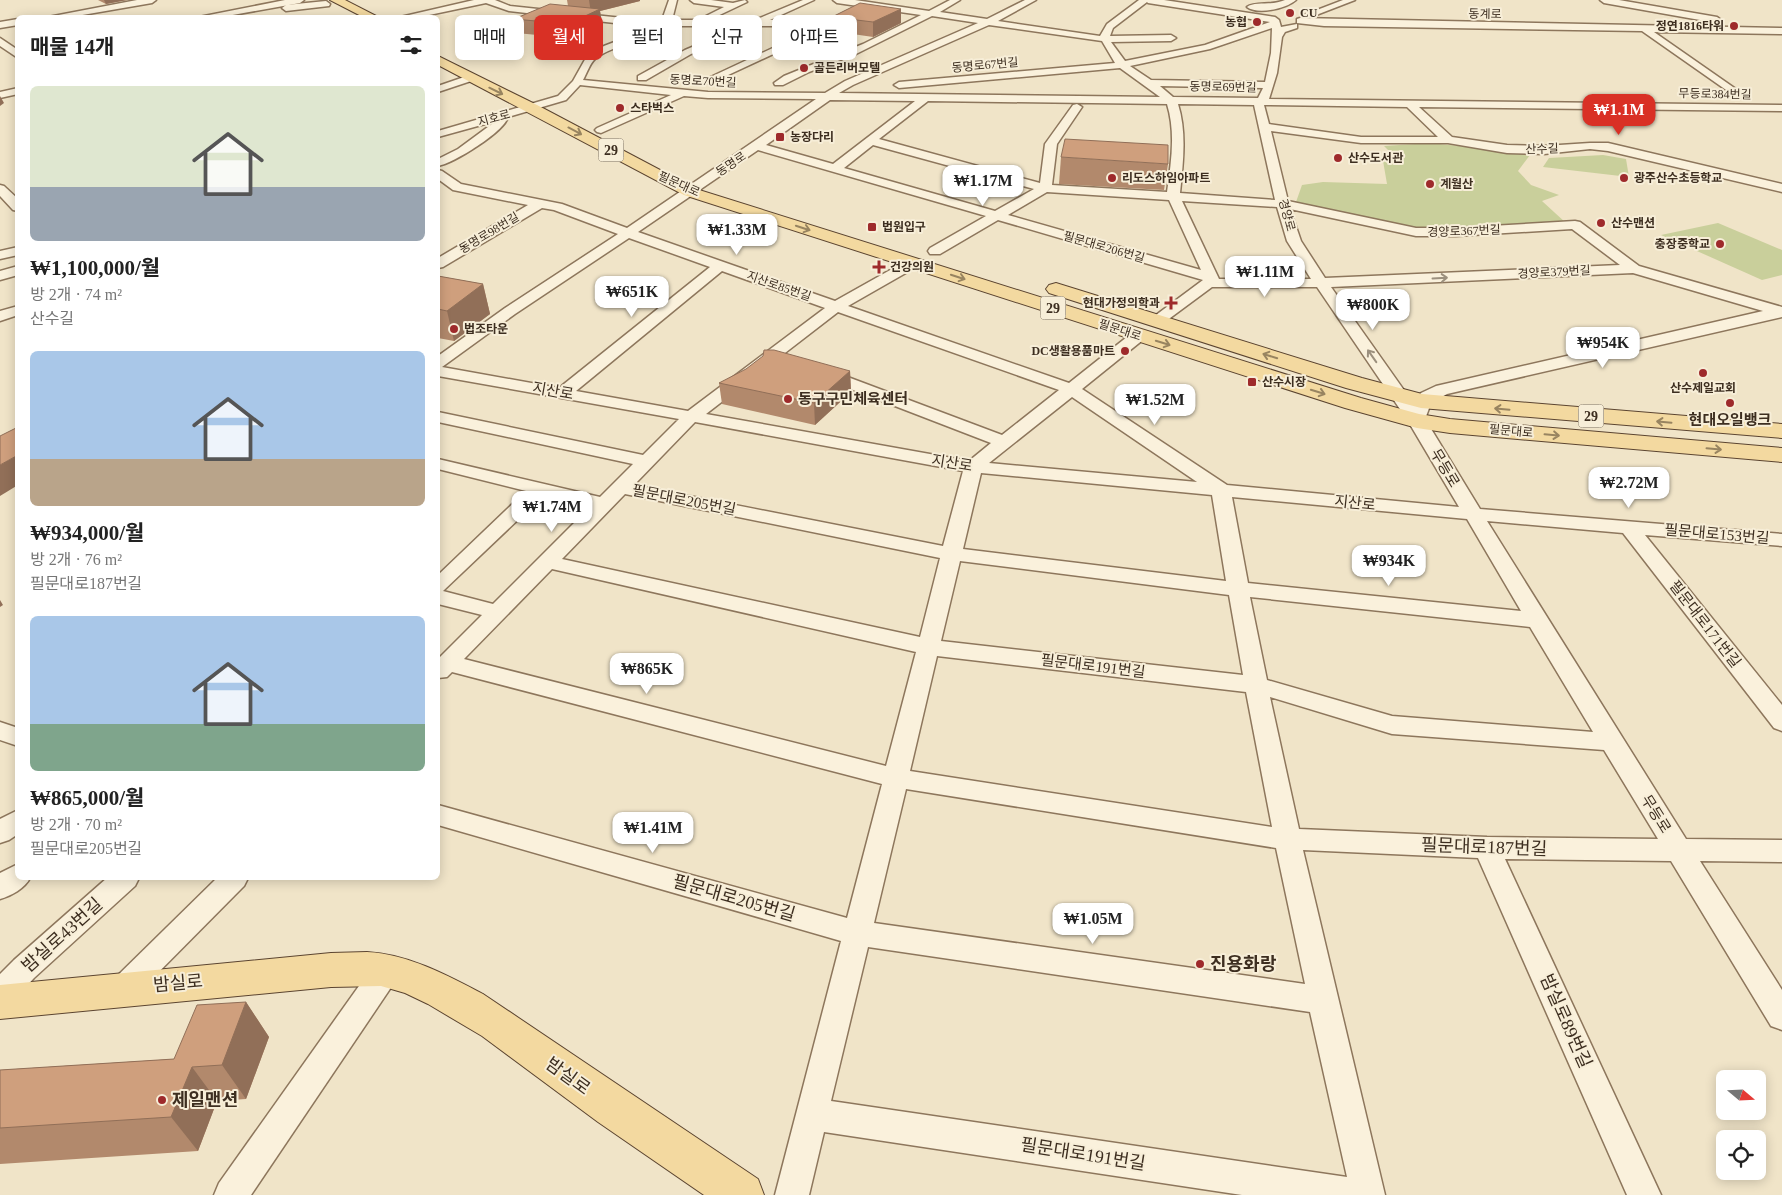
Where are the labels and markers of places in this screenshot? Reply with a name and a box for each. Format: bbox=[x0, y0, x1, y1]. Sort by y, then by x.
place label: CU bbox=[1300, 6, 1318, 20]
marker: CU bbox=[1284, 7, 1296, 19]
place label: 농협 bbox=[1225, 15, 1247, 29]
marker: 농협 bbox=[1251, 16, 1263, 28]
place label: 정연1816타워 bbox=[1656, 19, 1724, 33]
marker: 정연1816타워 bbox=[1728, 20, 1740, 32]
place label: 골든리버모텔 bbox=[814, 61, 880, 75]
marker: 골든리버모텔 bbox=[798, 62, 810, 74]
pin: ₩1.1M bbox=[1584, 94, 1654, 136]
place label: 스타벅스 bbox=[630, 101, 674, 115]
marker: 스타벅스 bbox=[614, 102, 626, 114]
place label: 농장다리 bbox=[790, 130, 834, 144]
marker: 농장다리 bbox=[774, 131, 786, 143]
place label: 산수도서관 bbox=[1348, 151, 1403, 165]
marker: 산수도서관 bbox=[1332, 152, 1344, 164]
pin: ₩1.17M bbox=[942, 164, 1024, 207]
place label: 리도스하임아파트 bbox=[1122, 171, 1210, 185]
place label: 광주산수초등학교 bbox=[1634, 171, 1722, 185]
marker: 리도스하임아파트 bbox=[1106, 172, 1118, 184]
marker: 광주산수초등학교 bbox=[1618, 172, 1630, 184]
place label: 계월산 bbox=[1440, 177, 1473, 191]
marker: 계월산 bbox=[1424, 178, 1436, 190]
pin: ₩1.33M bbox=[696, 214, 778, 256]
place label: 산수맨션 bbox=[1611, 216, 1655, 230]
marker: 산수맨션 bbox=[1595, 217, 1607, 229]
place label: 법원입구 bbox=[882, 220, 926, 234]
marker: 법원입구 bbox=[866, 221, 878, 233]
place label: 충장중학교 bbox=[1655, 237, 1710, 251]
marker: 충장중학교 bbox=[1714, 238, 1726, 250]
pin: ₩1.11M bbox=[1224, 256, 1306, 298]
marker: 건강의원 bbox=[872, 260, 886, 274]
place label: 건강의원 bbox=[890, 260, 934, 274]
pin: ₩651K bbox=[597, 276, 667, 318]
pin: ₩800K bbox=[1338, 288, 1408, 331]
place label: 현대가정의학과 bbox=[1083, 296, 1160, 310]
marker: 현대가정의학과 bbox=[1164, 296, 1178, 310]
place label: 법조타운 bbox=[464, 322, 508, 336]
marker: 법조타운 bbox=[448, 323, 460, 335]
pin: ₩954K bbox=[1568, 326, 1638, 369]
place label: DC생활용품마트 bbox=[1031, 344, 1115, 358]
marker: DC생활용품마트 bbox=[1119, 345, 1131, 357]
marker: 산수제일교회 bbox=[1697, 367, 1709, 379]
place label: 산수시장 bbox=[1262, 375, 1306, 389]
marker: 산수시장 bbox=[1246, 376, 1258, 388]
place label: 산수제일교회 bbox=[1670, 381, 1736, 395]
pin: ₩1.52M bbox=[1114, 384, 1196, 426]
place label: 동구구민체육센터 bbox=[798, 391, 908, 407]
marker: 동구구민체육센터 bbox=[782, 393, 794, 405]
marker: 현대오일뱅크 bbox=[1724, 397, 1736, 409]
place label: 현대오일뱅크 bbox=[1689, 411, 1772, 428]
pin: ₩2.72M bbox=[1588, 466, 1670, 509]
pin: ₩1.74M bbox=[511, 490, 593, 533]
pin: ₩934K bbox=[1354, 544, 1424, 587]
pin: ₩865K bbox=[612, 652, 682, 695]
pin: ₩1.41M bbox=[612, 812, 694, 854]
pin: ₩1.05M bbox=[1052, 902, 1134, 945]
place label: 진용화랑 bbox=[1210, 954, 1277, 974]
marker: 진용화랑 bbox=[1194, 958, 1206, 970]
place label: 제일맨션 bbox=[172, 1090, 238, 1110]
marker: 제일맨션 bbox=[156, 1094, 168, 1106]

